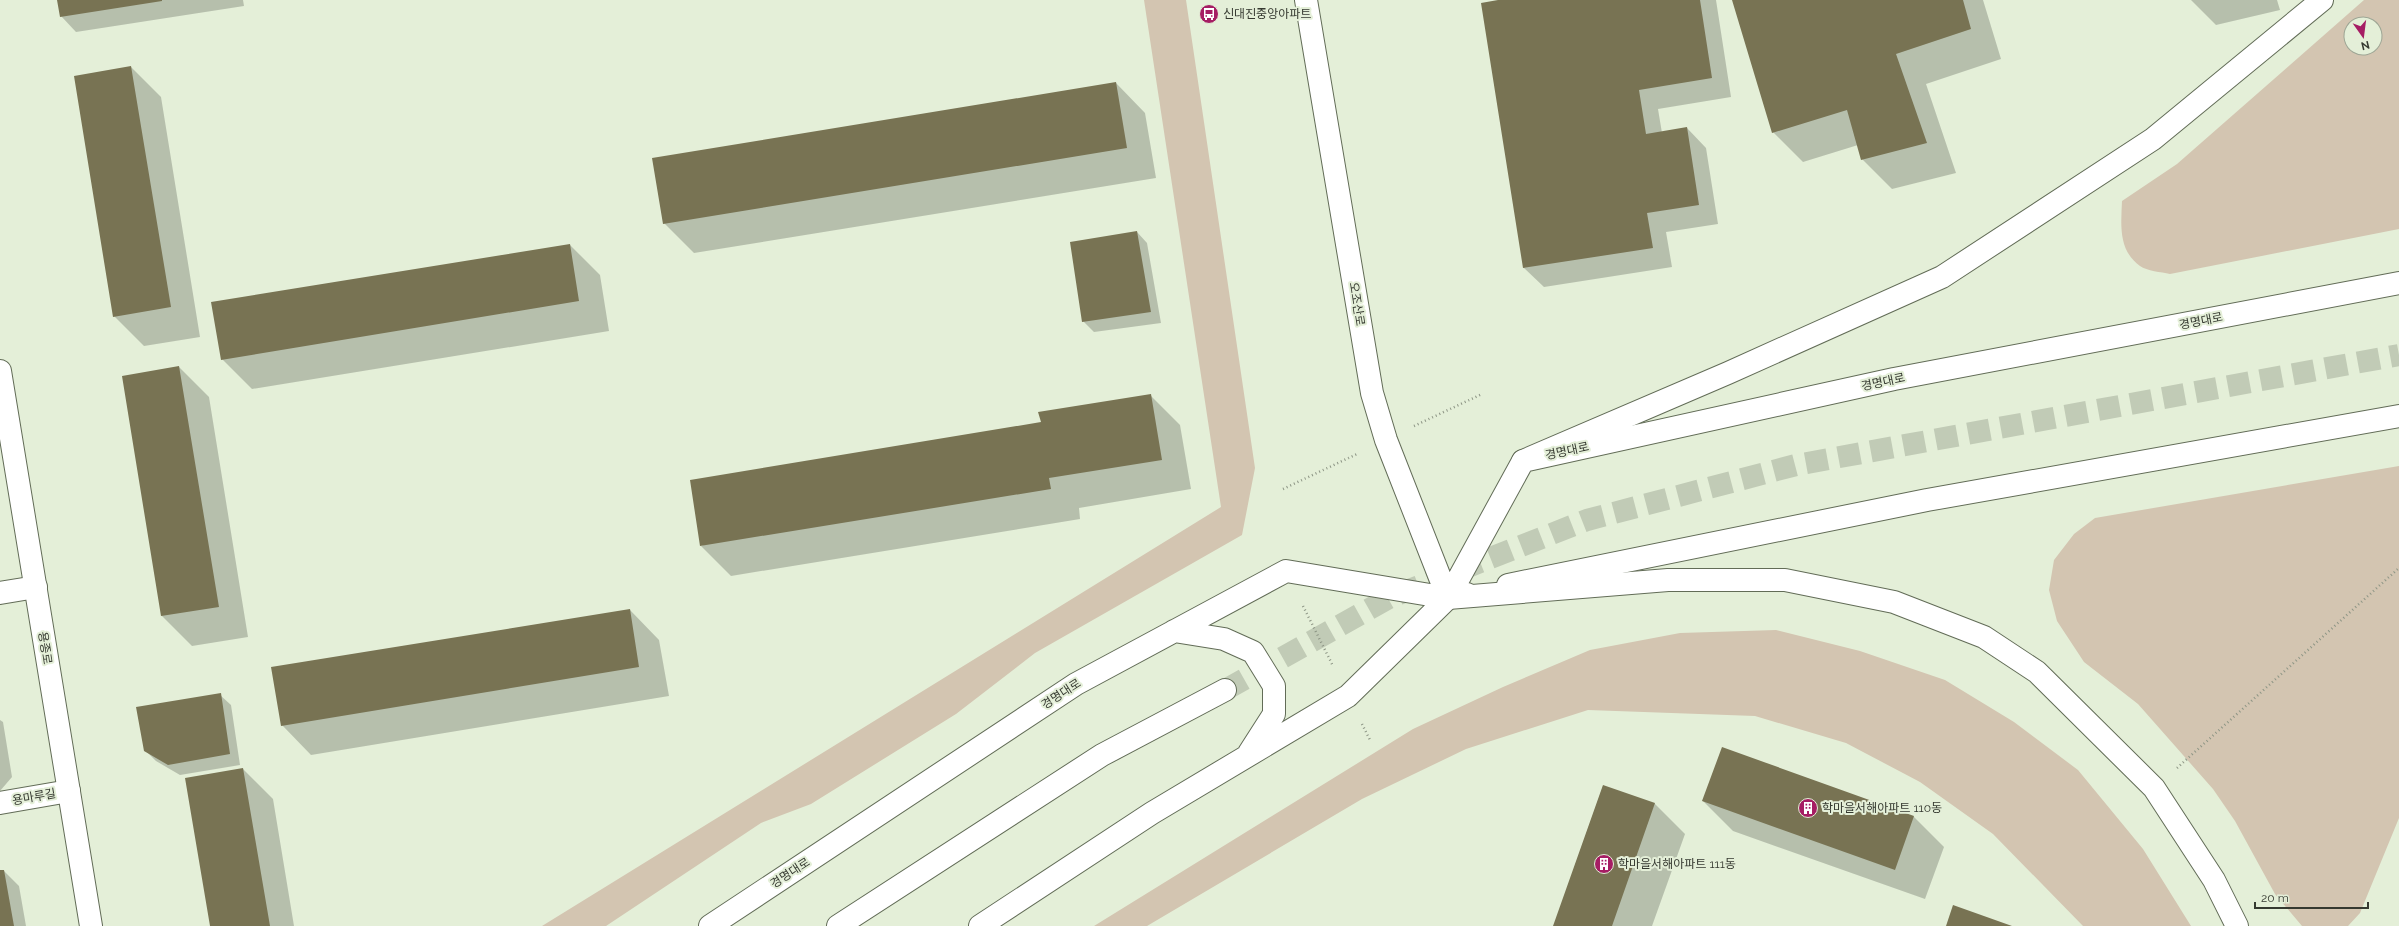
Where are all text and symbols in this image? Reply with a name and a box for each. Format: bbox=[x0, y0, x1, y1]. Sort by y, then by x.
bus stop icon: 신대진중앙아파트 bbox=[1198, 3, 1220, 25]
place label: 신대진중앙아파트 bbox=[1223, 7, 1311, 21]
north arrow bbox=[2343, 16, 2383, 56]
text: N bbox=[2360, 38, 2371, 53]
street label: 오조산로 bbox=[1347, 281, 1367, 327]
street label: 경명대로 bbox=[2178, 310, 2224, 332]
street label: 경명대로 bbox=[1860, 371, 1906, 393]
street label: 경명대로 bbox=[1544, 440, 1590, 462]
street label: 용종로 bbox=[35, 631, 55, 665]
street label: 경명대로 bbox=[1039, 676, 1083, 712]
street label: 용마루길 bbox=[11, 786, 57, 808]
building icon: 학마을서해아파트 110동 bbox=[1797, 797, 1819, 819]
place label: 학마을서해아파트 110동 bbox=[1822, 801, 1942, 815]
building icon: 학마을서해아파트 111동 bbox=[1593, 853, 1615, 875]
street label: 경명대로 bbox=[768, 855, 812, 891]
place label: 학마을서해아파트 111동 bbox=[1618, 857, 1736, 871]
scale bar bbox=[2255, 884, 2368, 910]
text: 20 m bbox=[2261, 891, 2289, 905]

